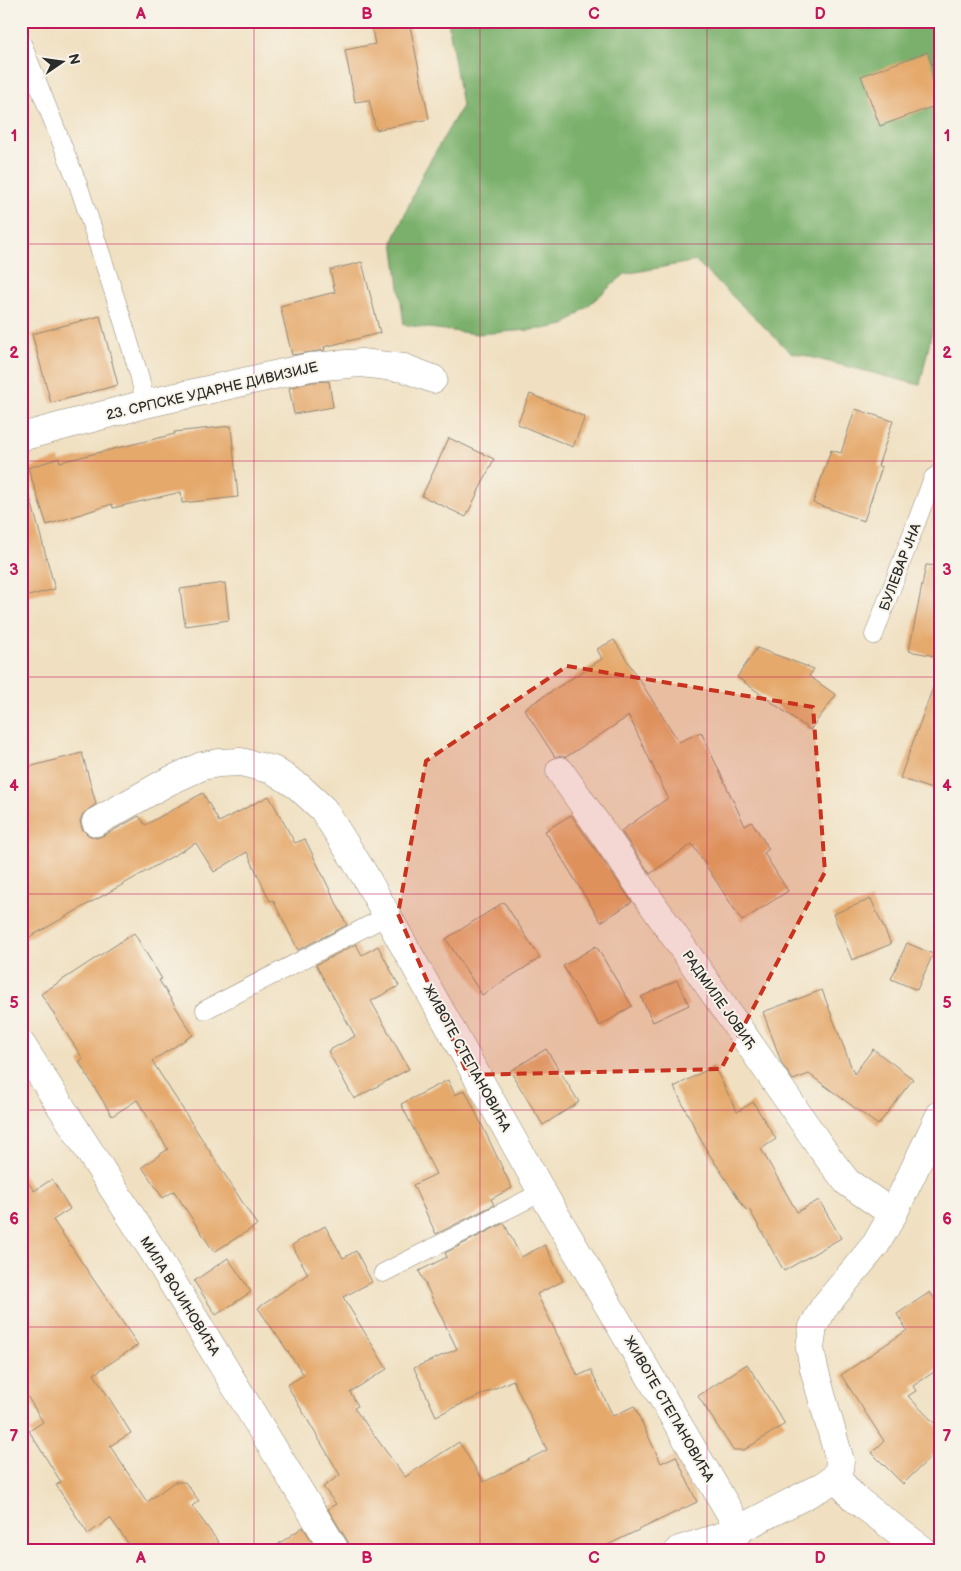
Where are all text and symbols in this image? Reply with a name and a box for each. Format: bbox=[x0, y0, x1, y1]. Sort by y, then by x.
text: A bbox=[135, 5, 146, 24]
text: B bbox=[361, 5, 373, 24]
text: C bbox=[588, 5, 600, 24]
text: D bbox=[814, 5, 826, 24]
north arrow bbox=[38, 38, 88, 88]
text: N bbox=[65, 52, 84, 66]
text: 1 bbox=[11, 127, 17, 146]
text: 1 bbox=[944, 127, 950, 146]
text: 2 bbox=[9, 344, 19, 363]
text: 2 bbox=[942, 344, 952, 363]
street label: 23. СРПСКЕ УДАРНЕ ДИВИЗИЈЕ bbox=[104, 358, 320, 424]
street label: БУЛЕВАР ЈНА bbox=[876, 520, 925, 613]
text: 3 bbox=[9, 561, 19, 580]
text: 3 bbox=[942, 561, 952, 580]
text: 4 bbox=[9, 777, 19, 796]
text: 4 bbox=[942, 777, 952, 796]
street label: РАДМИЛЕ ЈОВИЋ bbox=[678, 947, 760, 1053]
street label: ЖИВОТЕ СТЕПАНОВИЋА bbox=[419, 981, 515, 1135]
text: 5 bbox=[9, 994, 19, 1013]
text: 5 bbox=[942, 994, 952, 1013]
text: 6 bbox=[9, 1210, 19, 1229]
text: 6 bbox=[942, 1210, 952, 1229]
street label: МИЛА ВОЈИНОВИЋА bbox=[136, 1233, 224, 1359]
street label: ЖИВОТЕ СТЕПАНОВИЋА bbox=[620, 1333, 718, 1485]
text: 7 bbox=[10, 1427, 19, 1446]
text: 7 bbox=[943, 1427, 952, 1446]
text: A bbox=[135, 1549, 146, 1568]
text: B bbox=[361, 1549, 373, 1568]
text: C bbox=[588, 1549, 600, 1568]
text: D bbox=[814, 1549, 826, 1568]

